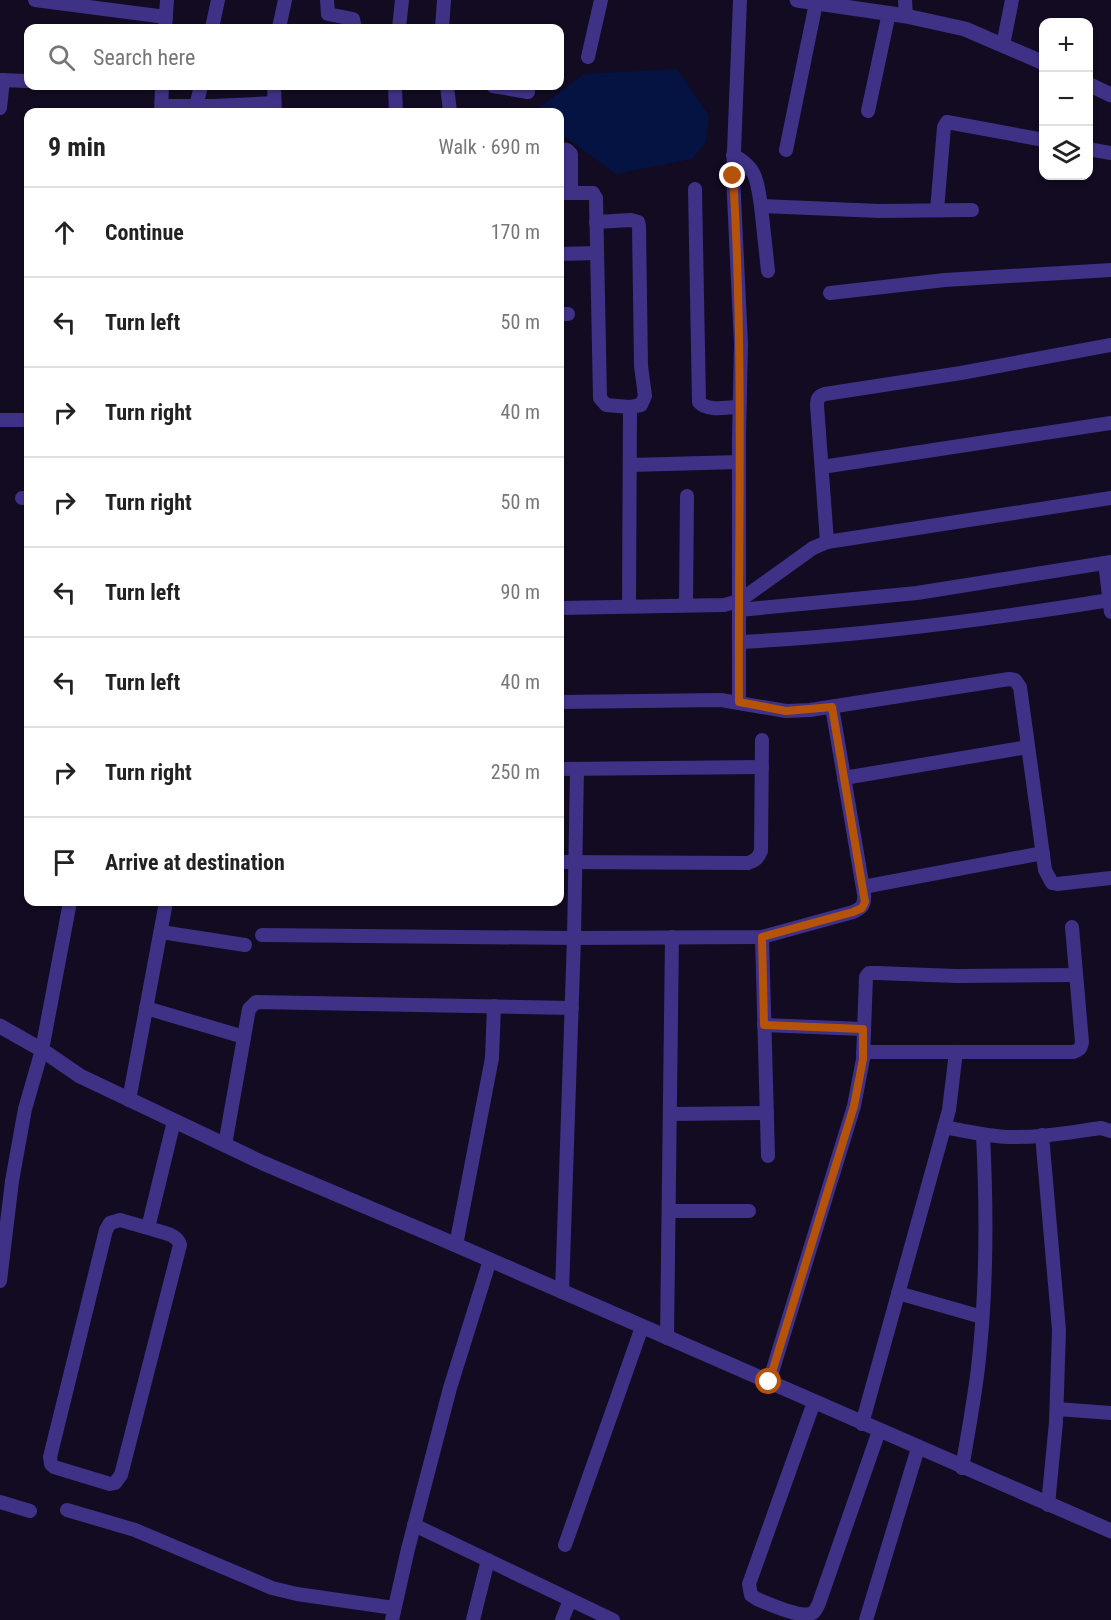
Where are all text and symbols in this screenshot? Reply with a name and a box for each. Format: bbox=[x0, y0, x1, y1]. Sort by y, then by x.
map controls bbox=[1039, 18, 1093, 180]
button: + bbox=[1039, 18, 1093, 72]
search box bbox=[24, 24, 564, 90]
icon: search bbox=[45, 41, 78, 74]
text: Search here bbox=[93, 45, 195, 70]
button: − bbox=[1039, 72, 1093, 126]
button: layers bbox=[1039, 126, 1093, 180]
text: 9 min bbox=[48, 132, 106, 162]
text: Walk · 690 m bbox=[439, 135, 540, 159]
route end bbox=[719, 162, 745, 188]
icon: ahead bbox=[48, 216, 81, 249]
text: Continue bbox=[105, 220, 184, 245]
text: 170 m bbox=[491, 220, 540, 244]
icon: left bbox=[48, 306, 81, 339]
text: Turn left bbox=[105, 310, 180, 335]
text: 50 m bbox=[501, 310, 540, 334]
icon: right bbox=[48, 396, 81, 429]
text: Turn right bbox=[105, 400, 192, 425]
text: 40 m bbox=[501, 400, 540, 424]
icon: right bbox=[48, 486, 81, 519]
text: Turn right bbox=[105, 490, 192, 515]
text: 50 m bbox=[501, 490, 540, 514]
icon: left bbox=[48, 576, 81, 609]
text: Turn left bbox=[105, 580, 180, 605]
text: 90 m bbox=[501, 580, 540, 604]
icon: left bbox=[48, 666, 81, 699]
text: Turn left bbox=[105, 670, 180, 695]
text: 40 m bbox=[501, 670, 540, 694]
icon: right bbox=[48, 756, 81, 789]
text: Turn right bbox=[105, 760, 192, 785]
text: 250 m bbox=[491, 760, 540, 784]
icon: arrive bbox=[48, 846, 81, 879]
text: Arrive at destination bbox=[105, 850, 285, 875]
route start bbox=[755, 1368, 781, 1394]

